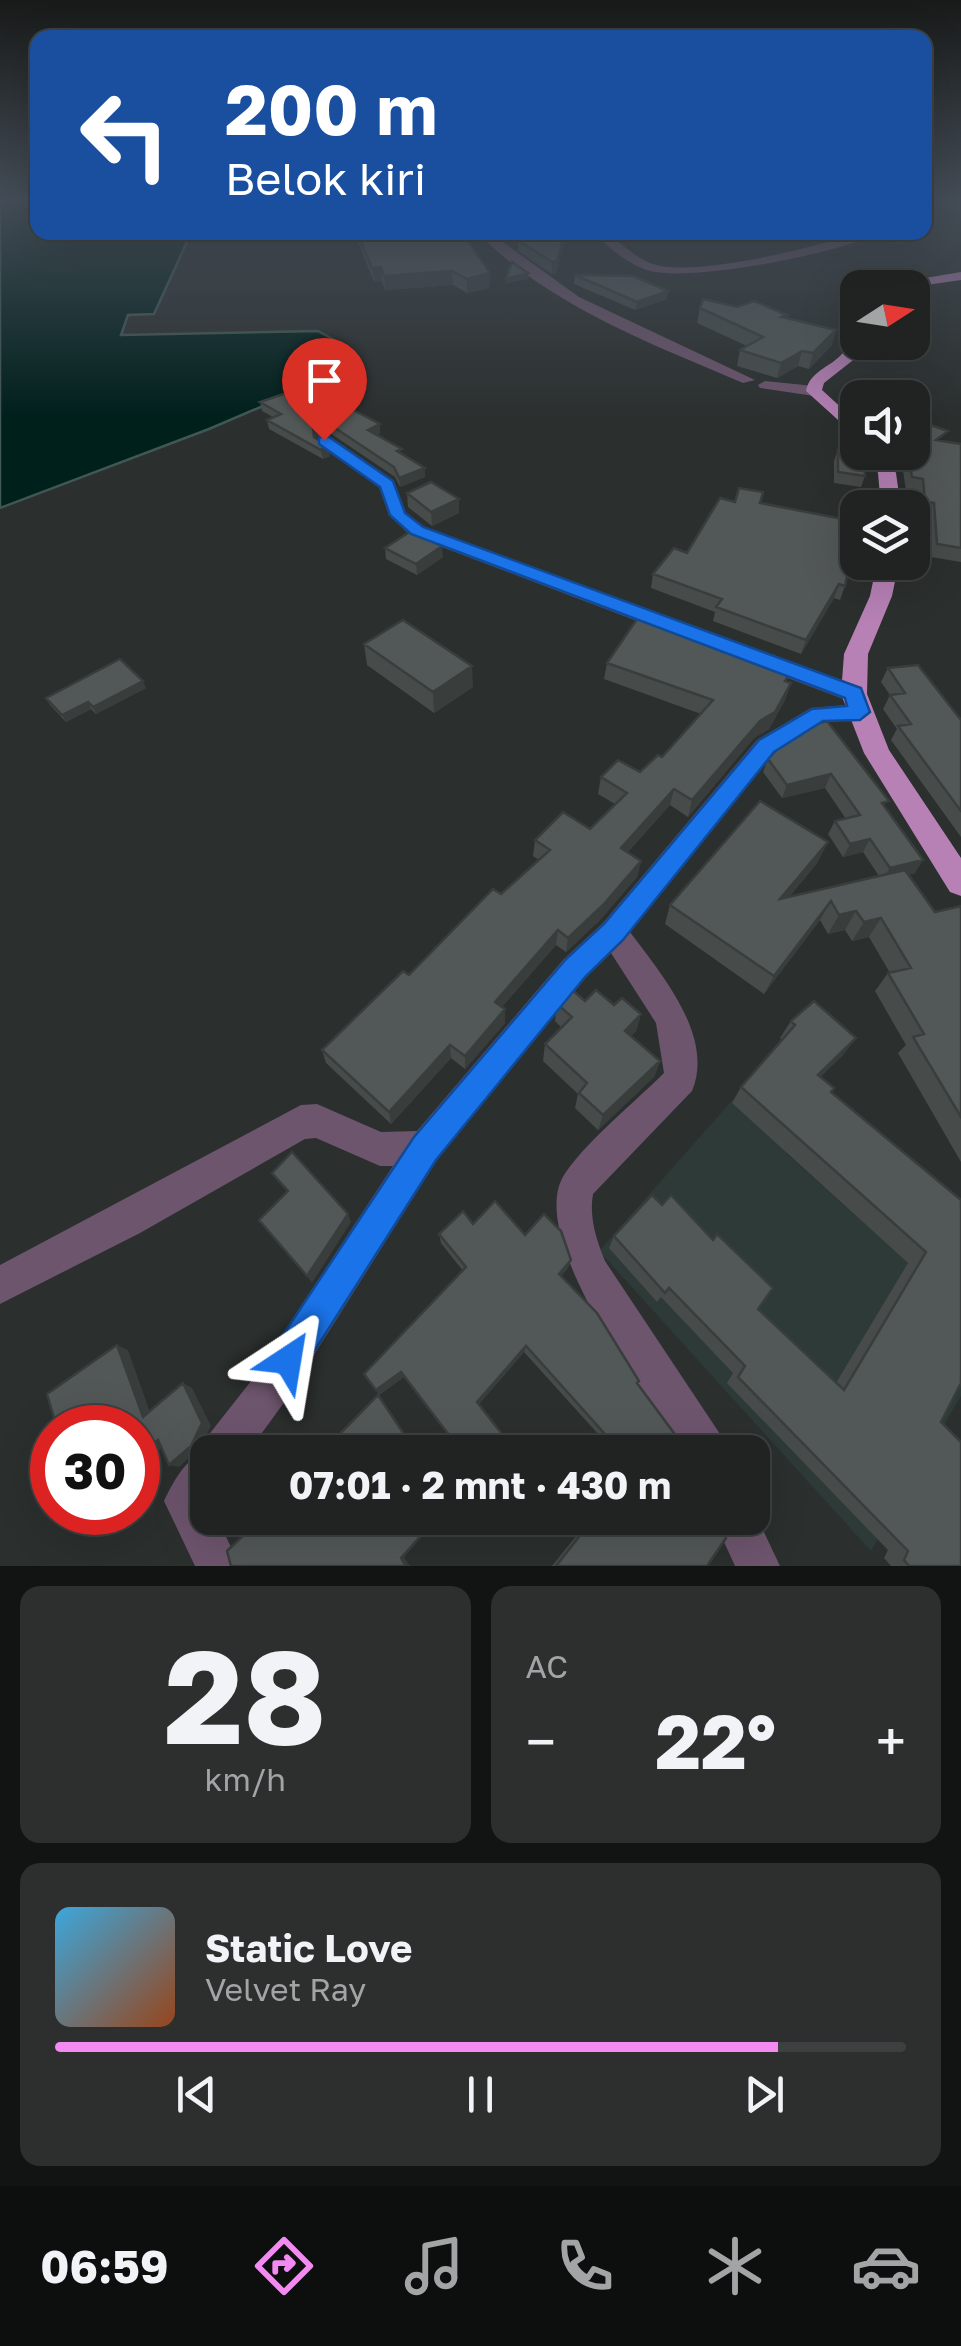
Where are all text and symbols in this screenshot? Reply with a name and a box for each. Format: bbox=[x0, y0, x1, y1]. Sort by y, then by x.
text: 200 m bbox=[225, 66, 437, 150]
icon: left bbox=[60, 70, 190, 200]
text: Belok kiri bbox=[225, 151, 426, 205]
north arrow bbox=[840, 270, 930, 360]
map controls bbox=[840, 270, 930, 580]
pin bbox=[282, 338, 367, 441]
icon: arrive bbox=[297, 353, 352, 408]
button: sound bbox=[840, 380, 930, 470]
button: layers bbox=[840, 490, 930, 580]
position arrow bbox=[236, 1308, 340, 1412]
speed limit sign: 30 bbox=[30, 1405, 160, 1535]
text: 07:01 · 2 mnt · 430 m bbox=[289, 1462, 671, 1507]
text: 28 bbox=[164, 1617, 327, 1773]
text: AC bbox=[526, 1647, 568, 1685]
text: 22° bbox=[655, 1695, 776, 1786]
text: − bbox=[526, 1708, 556, 1774]
text: + bbox=[876, 1708, 906, 1774]
text: km/h bbox=[205, 1760, 286, 1798]
text: Static Love bbox=[205, 1925, 412, 1970]
text: Velvet Ray bbox=[205, 1970, 366, 2008]
icon: previous bbox=[169, 2067, 224, 2122]
icon: pause bbox=[453, 2067, 508, 2122]
icon: next bbox=[737, 2067, 792, 2122]
icon: directions bbox=[249, 2231, 319, 2301]
icon: music bbox=[399, 2231, 469, 2301]
icon: phone bbox=[550, 2231, 620, 2301]
icon: climate bbox=[700, 2231, 770, 2301]
icon: car bbox=[851, 2231, 921, 2301]
text: 06:59 bbox=[40, 2239, 168, 2293]

